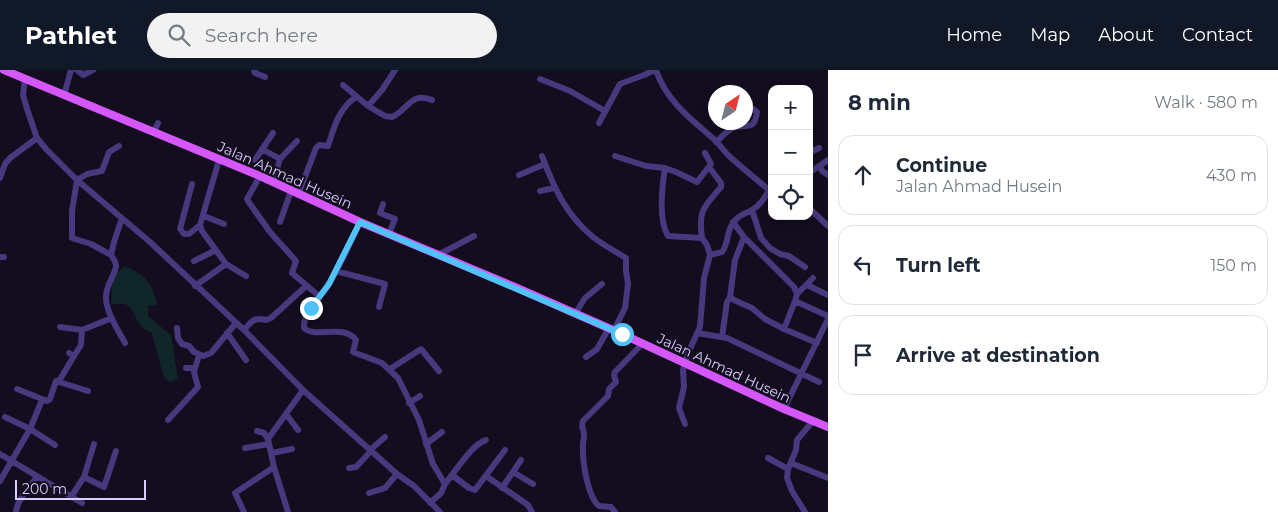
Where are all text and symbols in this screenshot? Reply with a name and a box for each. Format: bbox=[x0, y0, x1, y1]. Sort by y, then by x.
search box bbox=[147, 13, 497, 58]
text: Pathlet bbox=[25, 21, 117, 50]
icon: search bbox=[165, 21, 193, 49]
text: Search here bbox=[205, 24, 318, 47]
text: Home bbox=[946, 24, 1002, 46]
text: Map bbox=[1030, 24, 1070, 46]
text: About bbox=[1098, 24, 1154, 46]
text: Contact bbox=[1182, 24, 1253, 46]
north arrow bbox=[708, 85, 753, 130]
map controls bbox=[768, 85, 813, 220]
button: + bbox=[768, 85, 813, 130]
text: 8 min bbox=[848, 90, 911, 115]
text: Walk · 580 m bbox=[1154, 93, 1258, 112]
button: − bbox=[768, 130, 813, 175]
street label: Jalan Ahmad Husein bbox=[214, 137, 355, 213]
text: Continue bbox=[896, 154, 987, 177]
icon: ahead bbox=[849, 161, 877, 189]
text: 430 m bbox=[1206, 166, 1257, 185]
button: locate bbox=[768, 175, 813, 220]
text: Jalan Ahmad Husein bbox=[896, 177, 1062, 196]
icon: left bbox=[849, 251, 877, 279]
text: Turn left bbox=[896, 254, 981, 277]
text: 150 m bbox=[1210, 256, 1257, 275]
route end bbox=[300, 297, 323, 320]
route start bbox=[611, 323, 634, 346]
street label: Jalan Ahmad Husein bbox=[653, 329, 794, 407]
icon: arrive bbox=[849, 341, 877, 369]
text: Arrive at destination bbox=[896, 344, 1100, 367]
scale bar bbox=[15, 477, 146, 500]
text: 200 m bbox=[22, 480, 67, 498]

